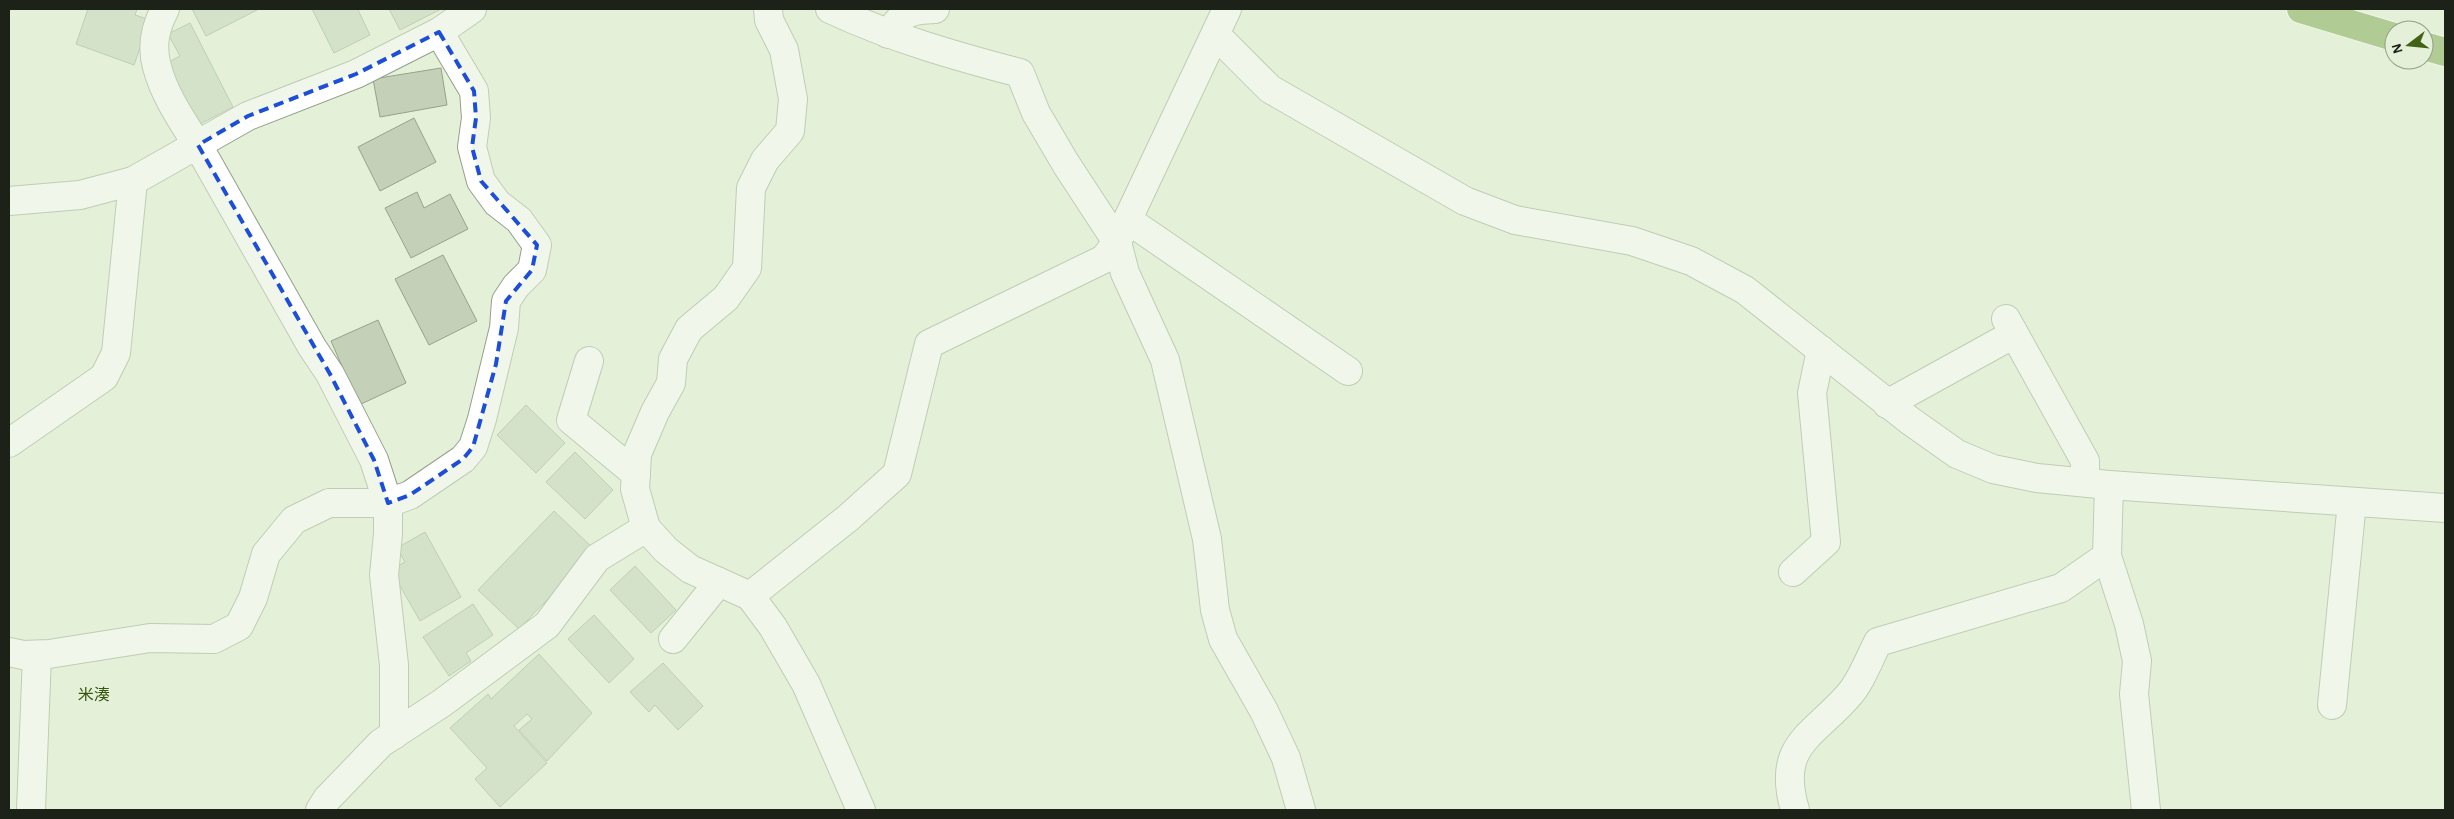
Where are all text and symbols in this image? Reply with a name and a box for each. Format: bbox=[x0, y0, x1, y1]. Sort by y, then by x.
north arrow bbox=[2384, 20, 2434, 70]
text: N bbox=[2389, 42, 2406, 55]
district label: 米湊 bbox=[78, 686, 110, 703]

